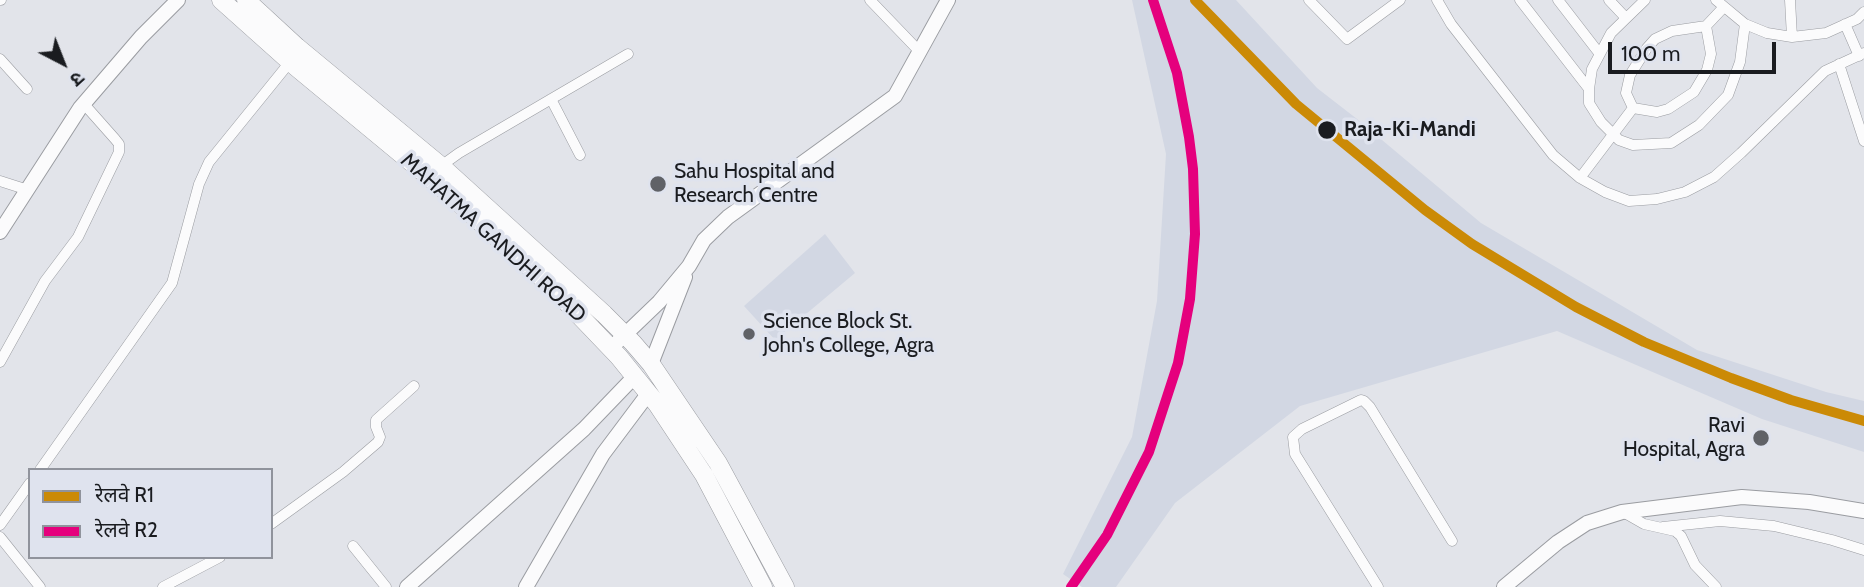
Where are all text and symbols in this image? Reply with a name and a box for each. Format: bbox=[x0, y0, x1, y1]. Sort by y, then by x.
north arrow bbox=[28, 28, 98, 98]
scale bar bbox=[1612, 28, 1780, 72]
text: 100 m bbox=[1621, 41, 1680, 66]
text: उ bbox=[66, 67, 89, 91]
place label: Raja-Ki-Mandi bbox=[1344, 117, 1476, 143]
marker: Raja-Ki-Mandi bbox=[1316, 119, 1338, 141]
street label: MAHATMA GANDHI ROAD bbox=[395, 148, 591, 328]
place label: Sahu Hospital and Research Centre bbox=[674, 159, 835, 209]
marker: Sahu Hospital and Research Centre bbox=[648, 174, 668, 194]
place label: Science Block St. John's College, Agra bbox=[763, 309, 934, 359]
marker: Science Block St. John's College, Agra bbox=[741, 326, 757, 342]
place label: Ravi Hospital, Agra bbox=[1623, 413, 1745, 463]
marker: Ravi Hospital, Agra bbox=[1751, 428, 1771, 448]
legend bbox=[28, 468, 273, 559]
text: रेलवे R1 bbox=[95, 482, 154, 507]
text: रेलवे R2 bbox=[95, 517, 158, 542]

